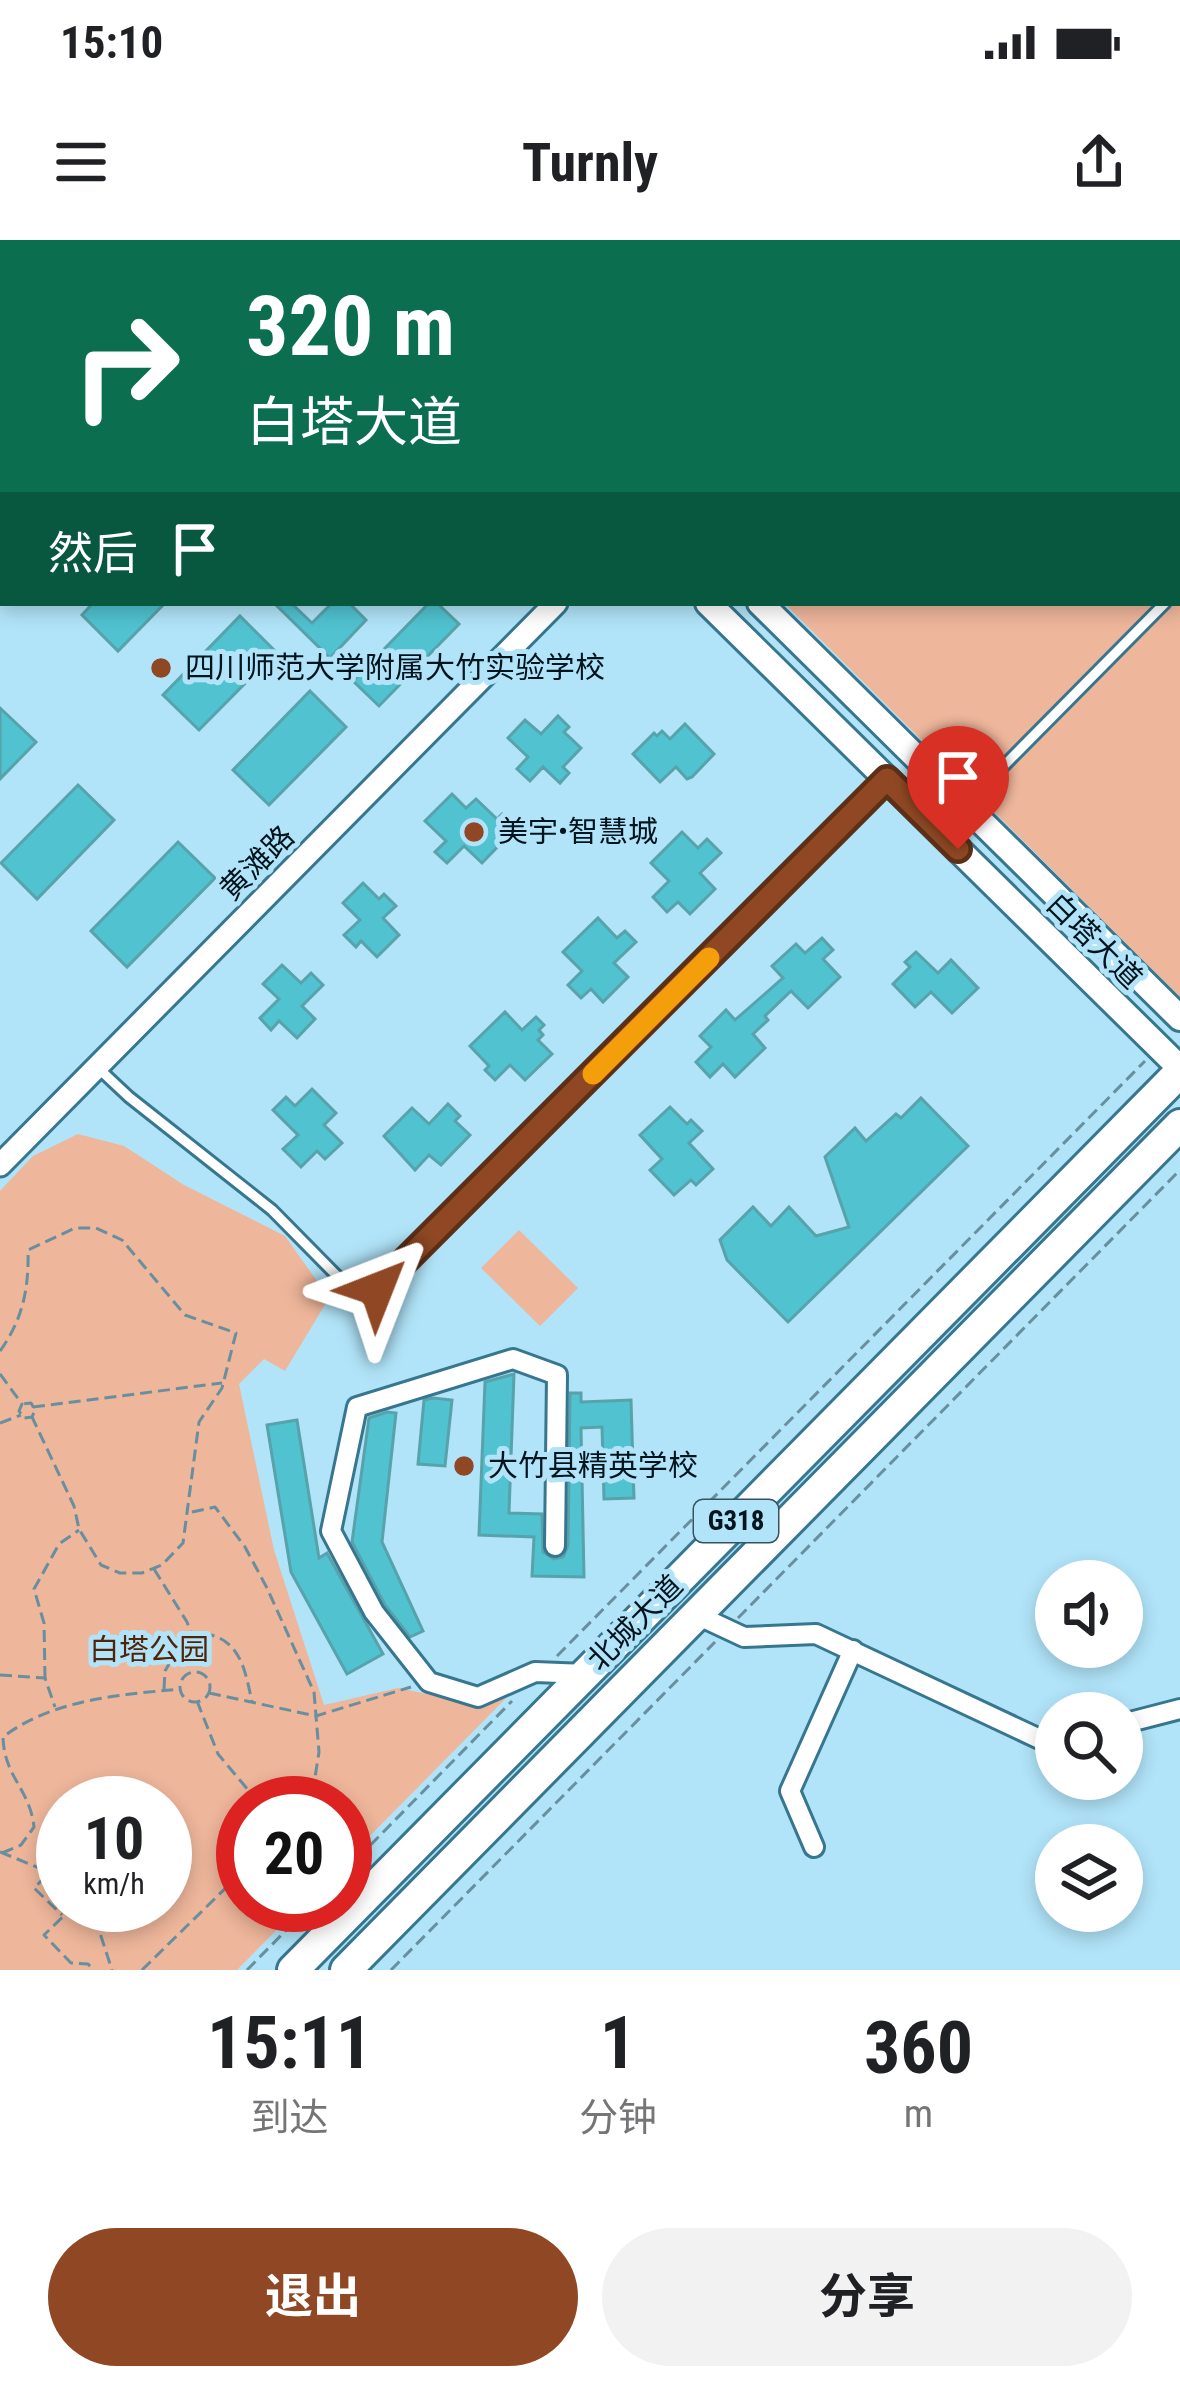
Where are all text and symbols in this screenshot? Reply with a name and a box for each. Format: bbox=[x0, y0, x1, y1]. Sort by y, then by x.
text: 15:10 bbox=[60, 16, 163, 69]
icon: menu bbox=[48, 129, 114, 195]
icon: share bbox=[1066, 129, 1132, 195]
text: Turnly bbox=[522, 131, 658, 194]
text: 320 m bbox=[246, 277, 455, 376]
icon: right bbox=[48, 288, 204, 444]
text: 白塔大道 bbox=[246, 391, 462, 454]
icon: arrive bbox=[162, 516, 228, 582]
text: 然后 bbox=[48, 527, 138, 580]
place label: 四川师范大学附属大竹实验学校 bbox=[185, 650, 605, 685]
marker: 四川师范大学附属大竹实验学校 bbox=[148, 655, 174, 681]
pin bbox=[907, 726, 1009, 849]
icon: arrive bbox=[925, 744, 991, 810]
place label: 美宇•智慧城 bbox=[498, 814, 658, 849]
street label: 黄滩路 bbox=[212, 818, 301, 907]
marker: 美宇•智慧城 bbox=[461, 819, 487, 845]
street label: 白塔大道 bbox=[1040, 886, 1149, 995]
position arrow bbox=[314, 1226, 440, 1352]
place label: 大竹县精英学校 bbox=[488, 1448, 698, 1483]
marker: 大竹县精英学校 bbox=[451, 1453, 477, 1479]
road number: G318 bbox=[694, 1500, 778, 1542]
map controls bbox=[1035, 1560, 1143, 1932]
button: sound bbox=[1035, 1560, 1143, 1668]
street label: 北城大道 bbox=[580, 1568, 689, 1677]
park label: 白塔公园 bbox=[89, 1632, 209, 1667]
button: search bbox=[1035, 1692, 1143, 1800]
speed limit sign: 20 bbox=[216, 1776, 372, 1932]
text: 10 bbox=[84, 1803, 144, 1874]
button: layers bbox=[1035, 1824, 1143, 1932]
text: km/h bbox=[83, 1866, 145, 1901]
text: 15:11 bbox=[207, 2001, 372, 2086]
text: 1 bbox=[600, 2001, 636, 2086]
text: 360 bbox=[864, 2006, 973, 2091]
text: m bbox=[904, 2091, 933, 2137]
text: 到达 bbox=[251, 2095, 329, 2141]
text: 分钟 bbox=[579, 2095, 657, 2141]
button: 退出 bbox=[48, 2228, 578, 2366]
button: 分享 bbox=[602, 2228, 1132, 2366]

